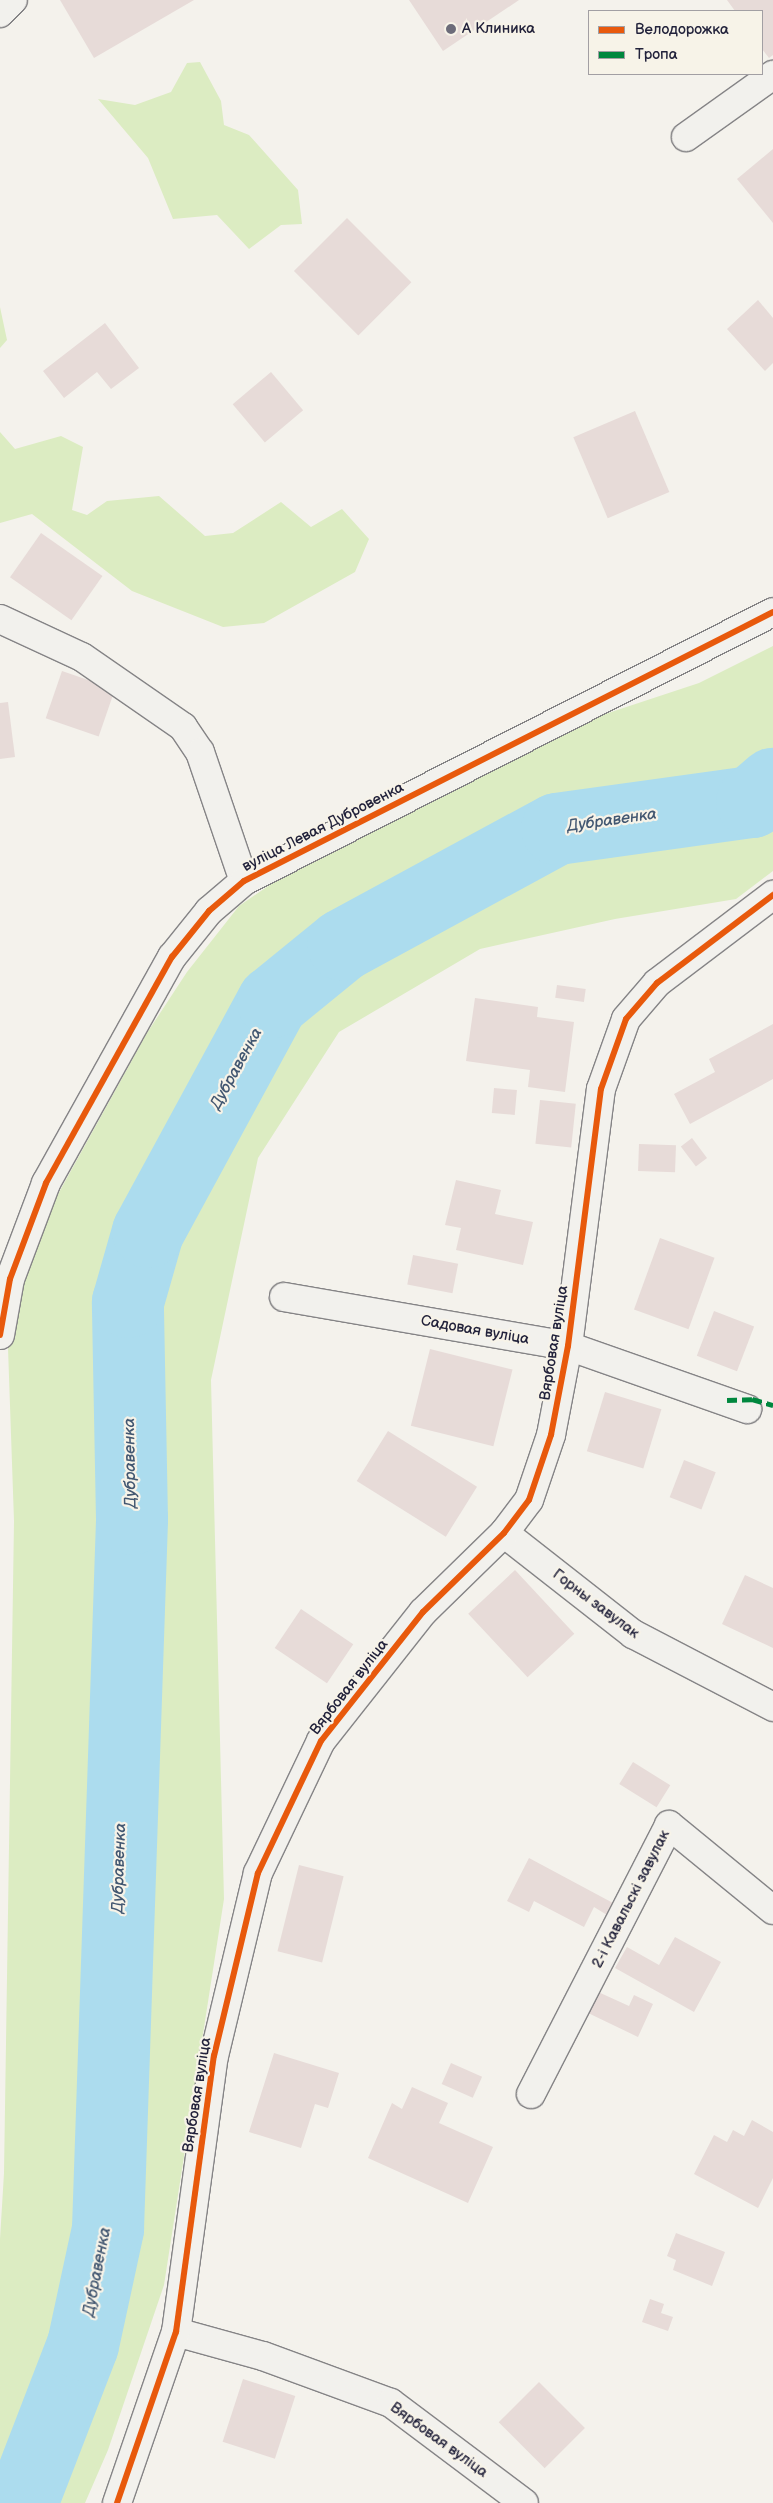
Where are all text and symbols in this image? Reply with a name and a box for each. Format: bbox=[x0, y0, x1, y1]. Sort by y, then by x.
legend bbox=[588, 10, 763, 75]
place label: А Клиника bbox=[462, 20, 535, 38]
text: Велодорожка bbox=[635, 20, 729, 39]
marker: А Клиника bbox=[444, 22, 458, 36]
text: Тропа bbox=[635, 45, 678, 64]
street label: вуліца Левая Дубровенка bbox=[239, 778, 407, 876]
water label: Дубравенка bbox=[566, 805, 658, 837]
water label: Дубравенка bbox=[207, 1025, 267, 1113]
street label: Вярбовая вуліца bbox=[536, 1284, 572, 1402]
street label: Садовая вуліца bbox=[419, 1312, 531, 1348]
water label: Дубравенка bbox=[121, 1418, 141, 1508]
street label: Горны завулак bbox=[549, 1565, 643, 1643]
street label: Вярбовая вуліца bbox=[306, 1636, 392, 1738]
water label: Дубравенка bbox=[109, 1823, 131, 1913]
street label: 2-і Кавальскі завулак bbox=[588, 1827, 674, 1971]
street label: Вярбовая вуліца bbox=[179, 2036, 215, 2154]
water label: Дубравенка bbox=[80, 2226, 116, 2318]
street label: Вярбовая вуліца bbox=[387, 2399, 491, 2481]

